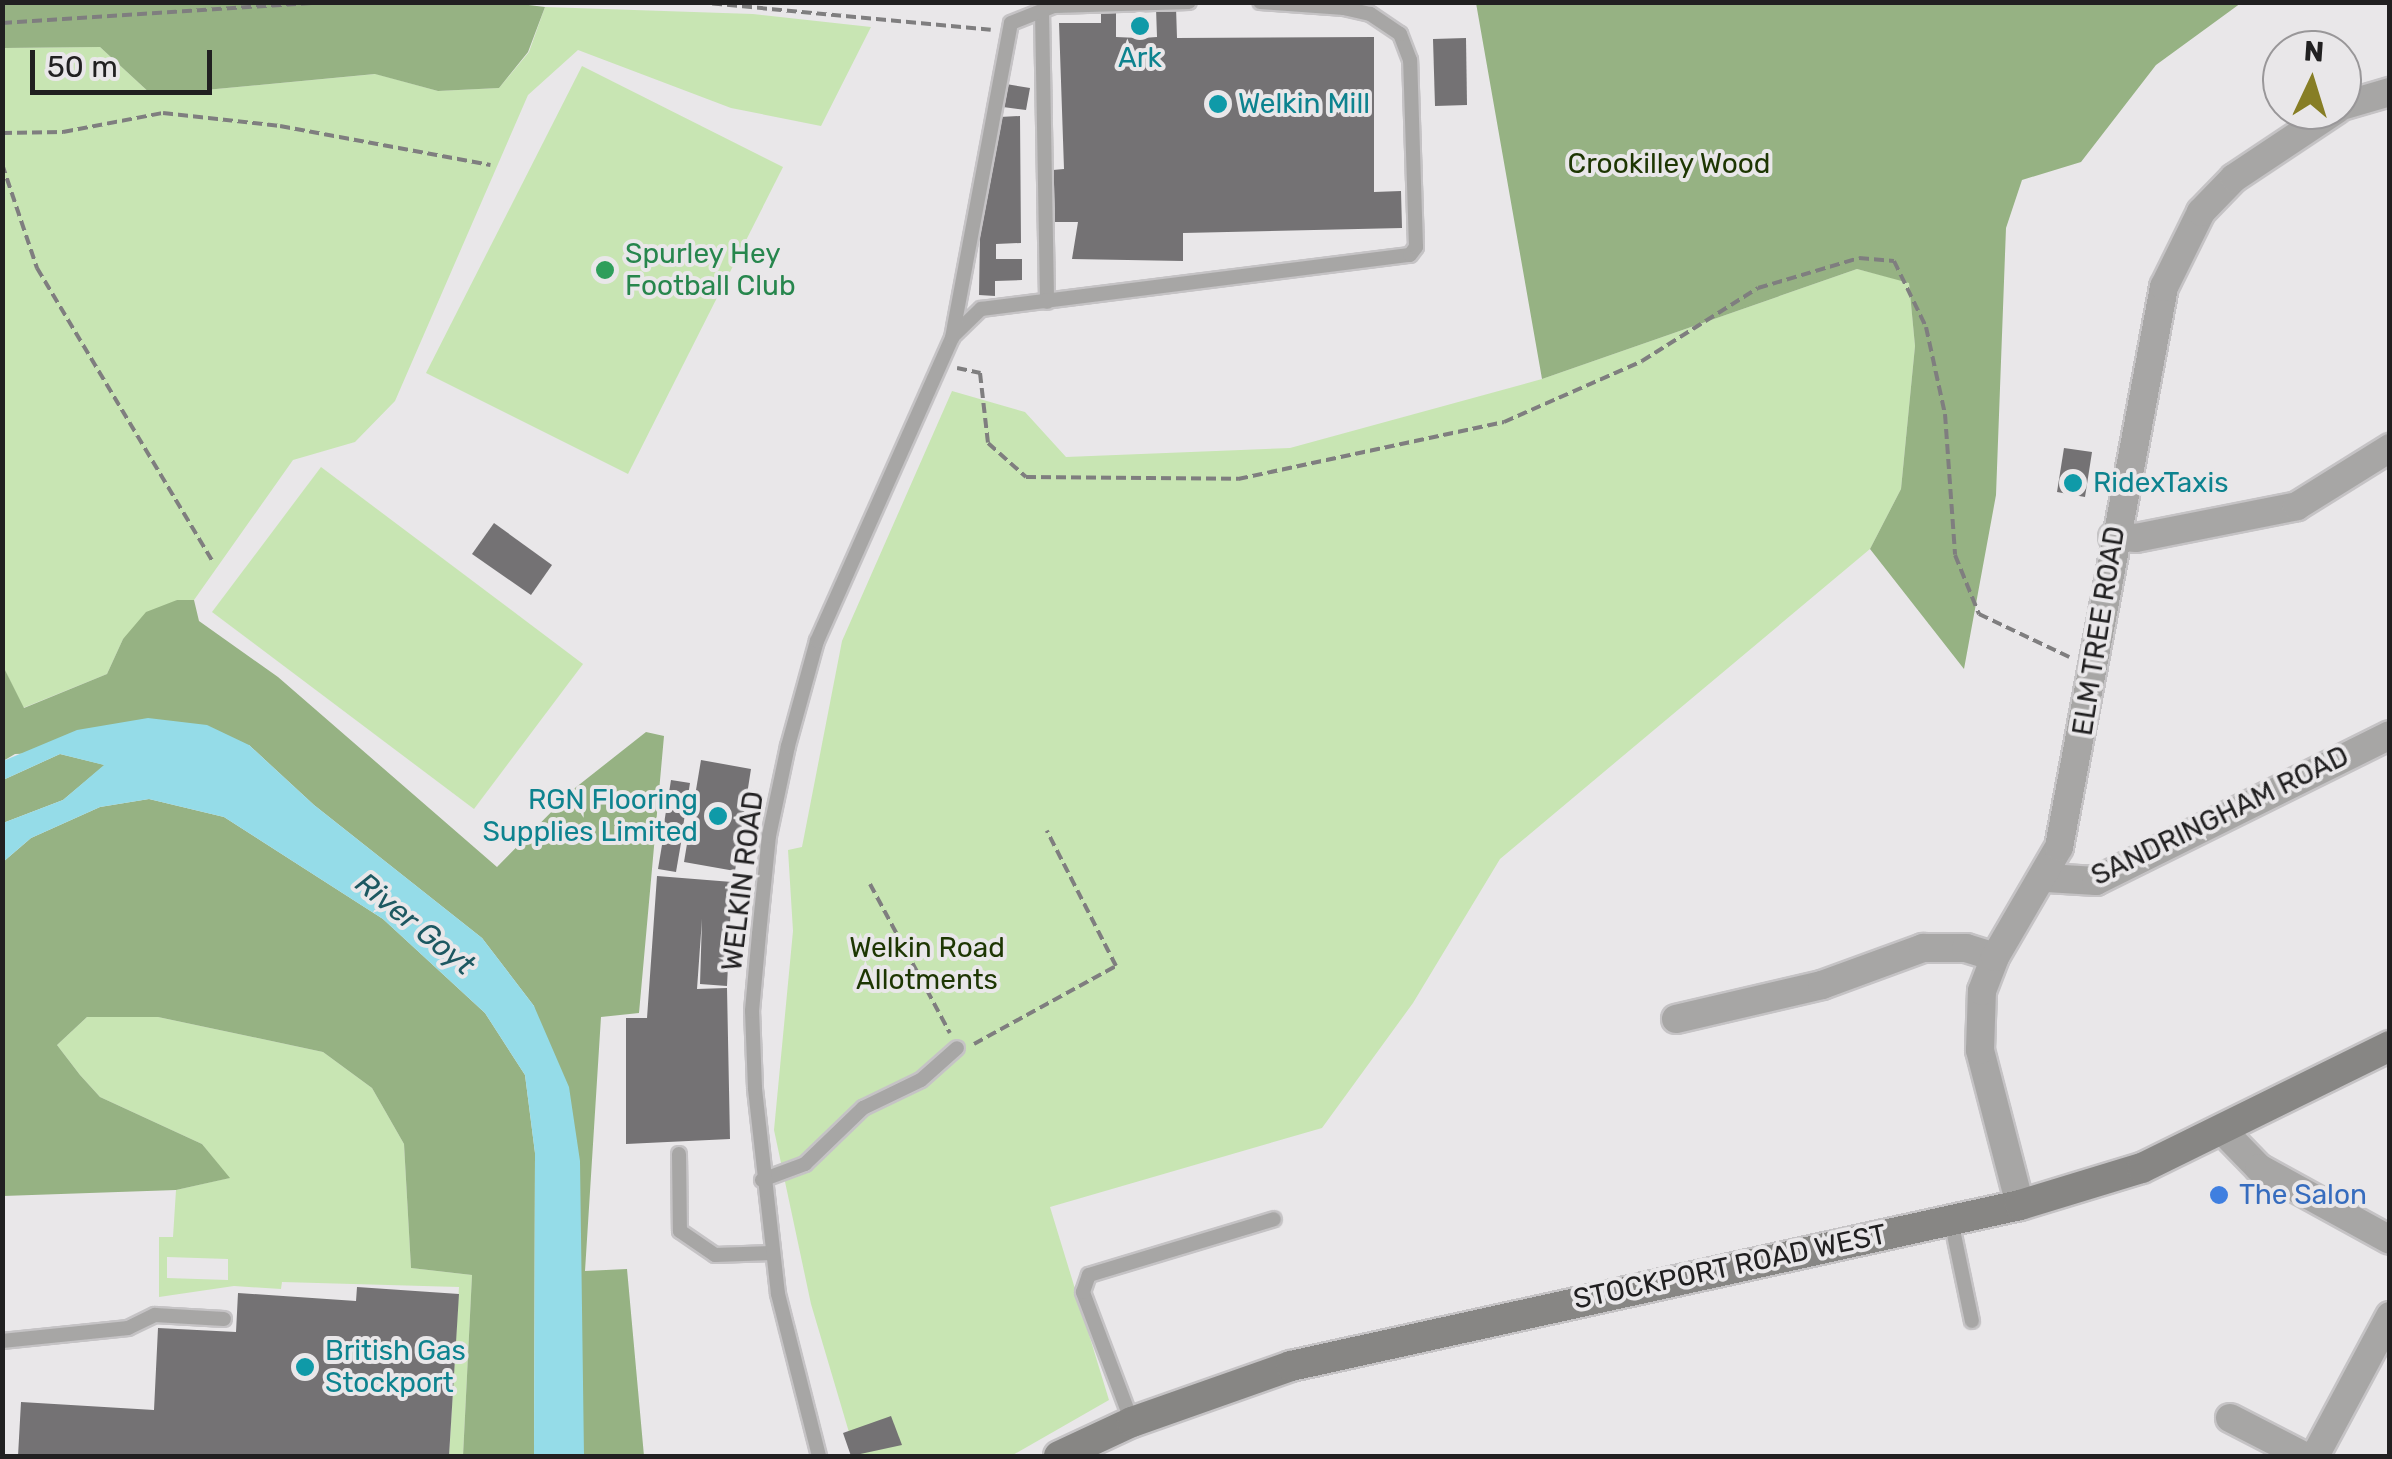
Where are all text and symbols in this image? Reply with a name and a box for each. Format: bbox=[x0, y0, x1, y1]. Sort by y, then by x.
marker: Ark bbox=[1129, 15, 1151, 37]
scale bar bbox=[35, 30, 218, 92]
north arrow bbox=[2262, 30, 2362, 130]
text: N bbox=[2303, 34, 2325, 69]
place label: Ark bbox=[1118, 41, 1162, 75]
text: 50 m bbox=[47, 49, 118, 85]
place label: Welkin Mill bbox=[1238, 87, 1370, 121]
marker: Welkin Mill bbox=[1207, 93, 1229, 115]
park label: Crookilley Wood bbox=[1567, 147, 1771, 181]
place label: Spurley Hey Football Club bbox=[625, 237, 796, 303]
marker: Spurley Hey Football Club bbox=[594, 259, 616, 281]
place label: RidexTaxis bbox=[2093, 466, 2228, 500]
marker: RidexTaxis bbox=[2062, 472, 2084, 494]
street label: ELM TREE ROAD bbox=[2066, 524, 2132, 738]
street label: SANDRINGHAM ROAD bbox=[2086, 739, 2354, 893]
place label: RGN Flooring Supplies Limited bbox=[482, 783, 698, 849]
street label: WELKIN ROAD bbox=[715, 789, 771, 973]
marker: RGN Flooring Supplies Limited bbox=[707, 805, 729, 827]
water label: River Goyt bbox=[348, 865, 482, 983]
park label: Welkin Road Allotments bbox=[849, 931, 1005, 997]
place label: The Salon bbox=[2239, 1178, 2367, 1212]
marker: The Salon bbox=[2208, 1184, 2230, 1206]
street label: STOCKPORT ROAD WEST bbox=[1570, 1217, 1890, 1317]
place label: British Gas Stockport bbox=[325, 1334, 466, 1400]
marker: British Gas Stockport bbox=[294, 1356, 316, 1378]

